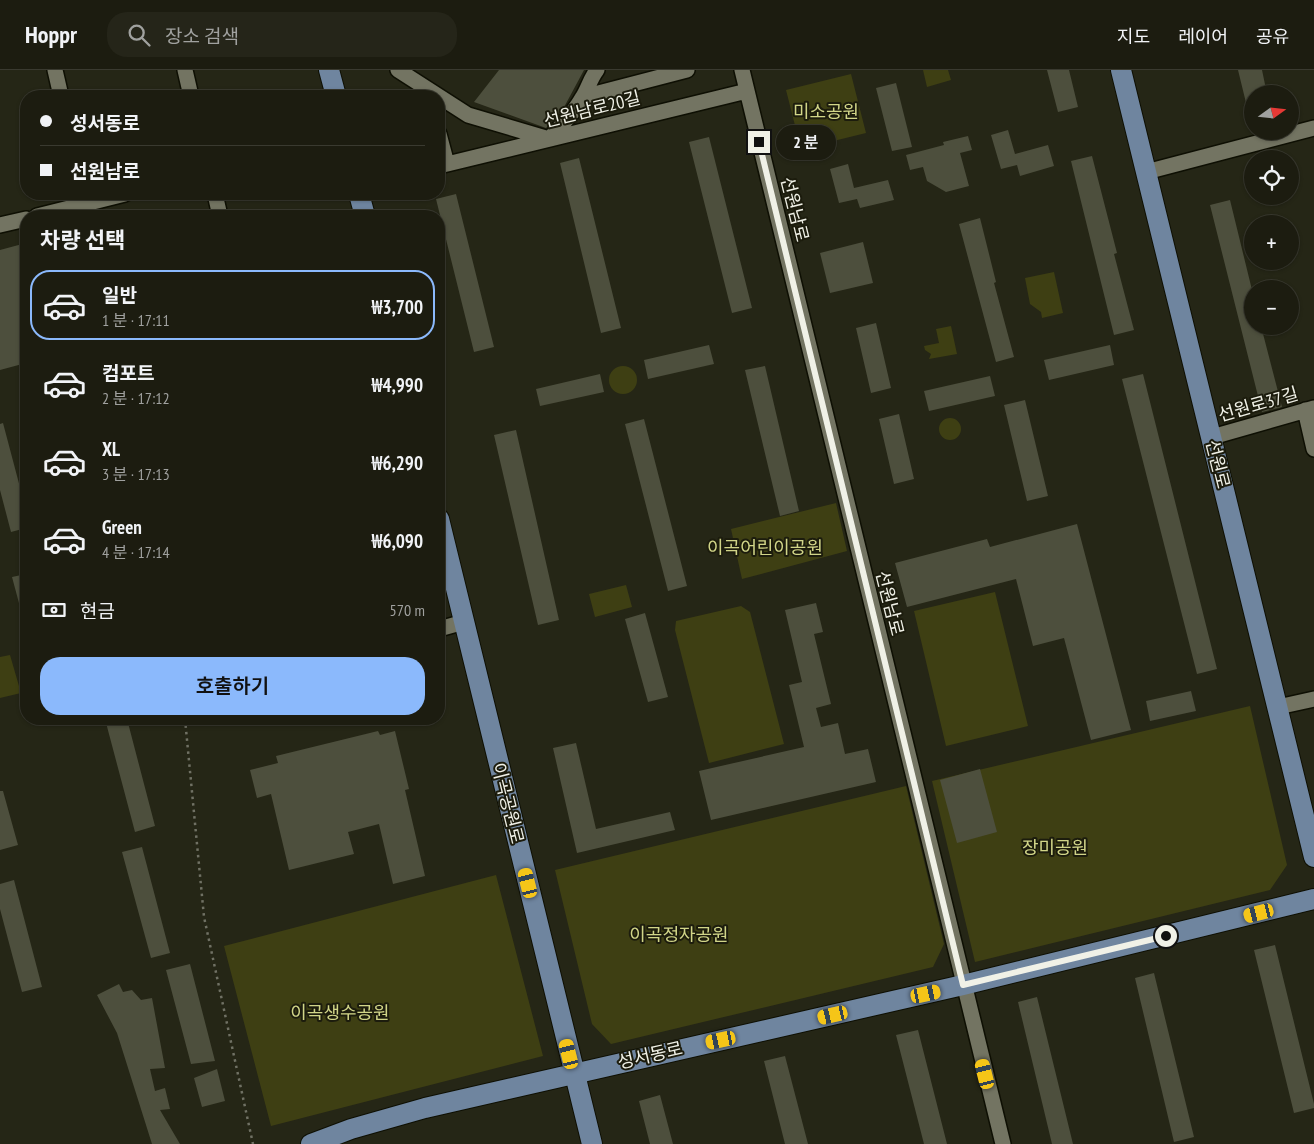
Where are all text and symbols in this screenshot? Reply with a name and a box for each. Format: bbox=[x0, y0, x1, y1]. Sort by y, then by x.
search box bbox=[107, 12, 457, 57]
text: Hoppr bbox=[25, 19, 77, 50]
icon: search bbox=[125, 21, 153, 49]
text: 장소 검색 bbox=[165, 24, 239, 48]
text: 지도 bbox=[1117, 25, 1150, 48]
text: 레이어 bbox=[1178, 25, 1228, 48]
text: 공유 bbox=[1256, 25, 1289, 48]
north arrow bbox=[1244, 85, 1299, 140]
map controls bbox=[1244, 85, 1299, 335]
street label: 선원남로20길 bbox=[541, 86, 643, 132]
park label: 미소공원 bbox=[793, 100, 859, 123]
text: 성서동로 bbox=[70, 111, 140, 135]
callout: 2 분 bbox=[776, 124, 836, 160]
route end bbox=[748, 131, 770, 153]
text: 2 분 bbox=[793, 132, 819, 152]
button: locate bbox=[1244, 150, 1299, 205]
text: 선원남로 bbox=[70, 159, 140, 183]
street label: 선원남로 bbox=[776, 174, 814, 244]
button: + bbox=[1244, 215, 1299, 270]
text: 차량 선택 bbox=[40, 226, 125, 254]
button: − bbox=[1244, 280, 1299, 335]
icon: car bbox=[42, 283, 87, 328]
text: 일반 bbox=[102, 283, 137, 307]
text: ₩3,700 bbox=[372, 295, 423, 319]
text: 1 분 · 17:11 bbox=[102, 310, 170, 330]
icon: car bbox=[42, 361, 87, 406]
text: 컴포트 bbox=[102, 361, 154, 385]
text: ₩4,990 bbox=[372, 373, 423, 397]
street label: 선원로37길 bbox=[1215, 382, 1301, 426]
text: 2 분 · 17:12 bbox=[102, 388, 170, 408]
text: XL bbox=[102, 437, 120, 461]
street label: 선원로 bbox=[1201, 437, 1235, 491]
icon: car bbox=[42, 439, 87, 484]
text: ₩6,290 bbox=[372, 451, 423, 475]
text: 3 분 · 17:13 bbox=[102, 464, 170, 484]
text: Green bbox=[102, 515, 142, 539]
icon: car bbox=[42, 517, 87, 562]
text: ₩6,090 bbox=[372, 529, 423, 553]
park label: 이곡어린이공원 bbox=[707, 536, 823, 559]
text: 4 분 · 17:14 bbox=[102, 542, 170, 562]
street label: 선원남로 bbox=[871, 568, 909, 638]
icon: cash bbox=[40, 596, 68, 624]
text: 현금 bbox=[80, 599, 115, 623]
text: 570 m bbox=[390, 600, 425, 620]
button: 호출하기 bbox=[40, 657, 425, 715]
street label: 이곡공원로 bbox=[487, 760, 529, 846]
park label: 장미공원 bbox=[1022, 836, 1088, 859]
car bbox=[517, 867, 538, 899]
car bbox=[1242, 902, 1275, 924]
park label: 이곡정자공원 bbox=[629, 923, 729, 946]
route start bbox=[1155, 925, 1177, 947]
car bbox=[909, 984, 942, 1004]
park label: 이곡생수공원 bbox=[290, 1001, 390, 1024]
car bbox=[816, 1004, 849, 1026]
car bbox=[704, 1030, 737, 1050]
street label: 성서동로 bbox=[615, 1036, 685, 1074]
car bbox=[558, 1038, 579, 1070]
car bbox=[974, 1058, 995, 1090]

